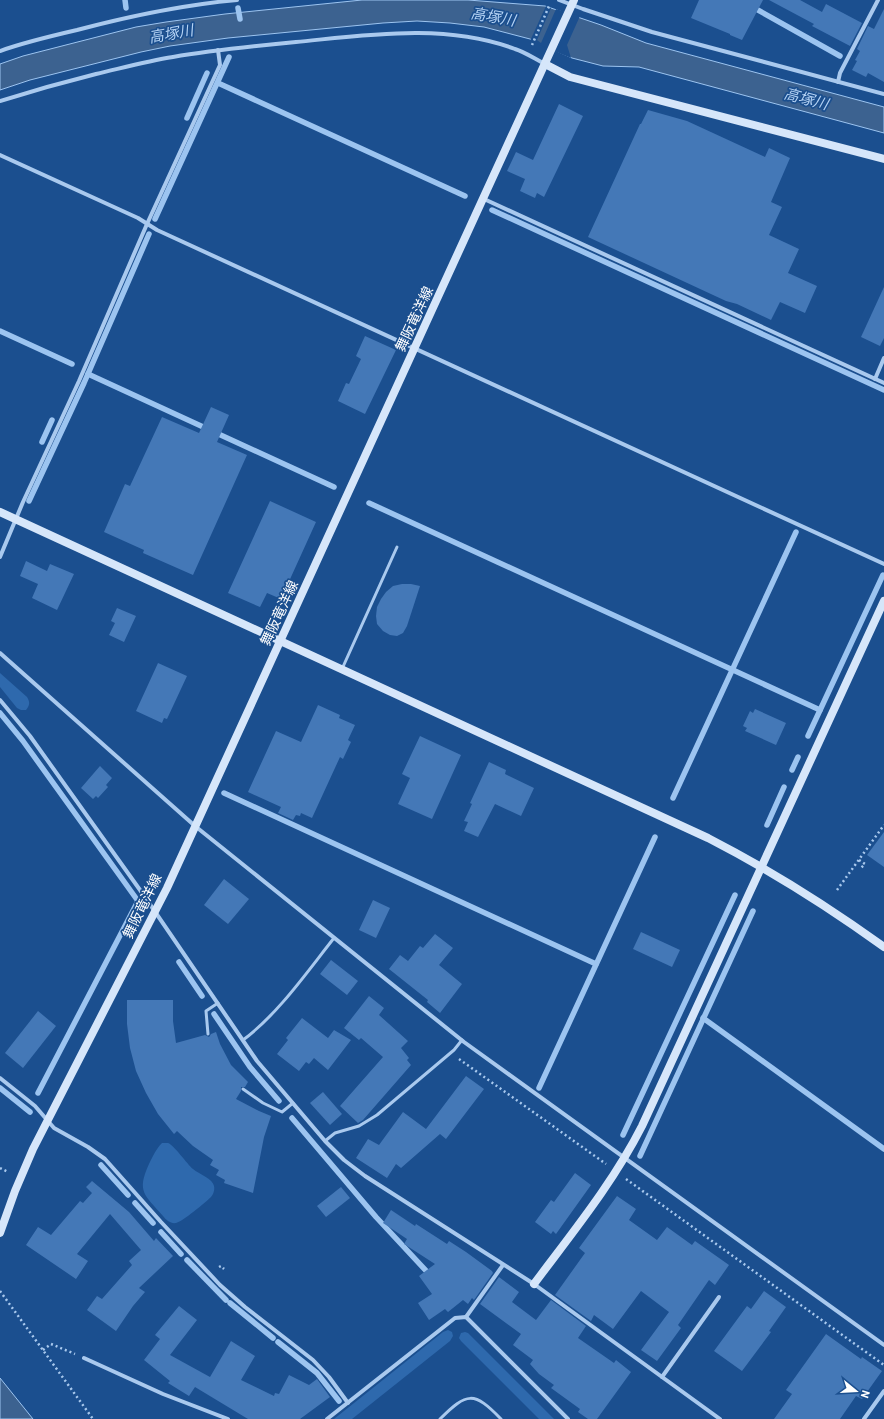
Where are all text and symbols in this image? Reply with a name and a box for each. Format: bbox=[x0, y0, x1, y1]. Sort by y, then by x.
water label: 高塚川 bbox=[469, 3, 519, 29]
water label: 高塚川 bbox=[147, 20, 197, 46]
water label: 高塚川 bbox=[782, 84, 832, 113]
street label: 舞阪竜洋線 bbox=[391, 283, 436, 354]
street label: 舞阪竜洋線 bbox=[256, 577, 301, 648]
street label: 舞阪竜洋線 bbox=[119, 871, 165, 941]
north arrow bbox=[836, 1371, 876, 1411]
text: N bbox=[859, 1389, 873, 1400]

